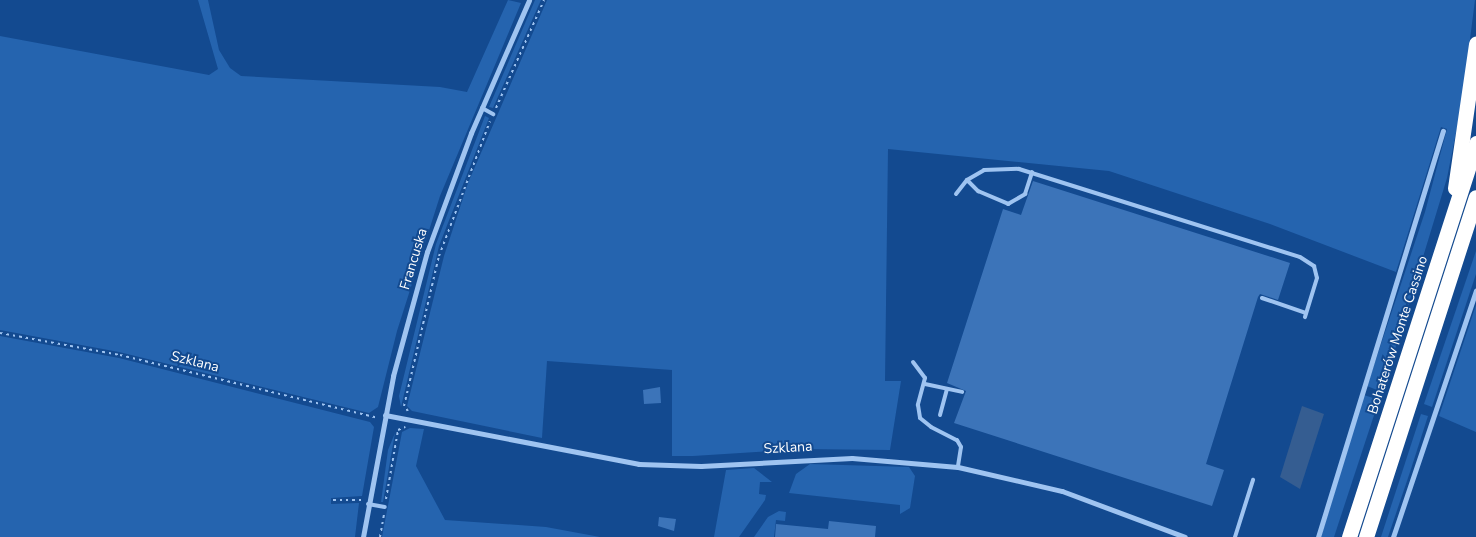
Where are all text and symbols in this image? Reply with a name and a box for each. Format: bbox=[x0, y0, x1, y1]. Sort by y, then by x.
street label: Francuska bbox=[397, 226, 431, 292]
street label: Bohaterów Monte Cassino bbox=[1364, 254, 1432, 416]
street label: Szklana bbox=[169, 348, 221, 376]
street label: Szklana bbox=[763, 438, 813, 458]

